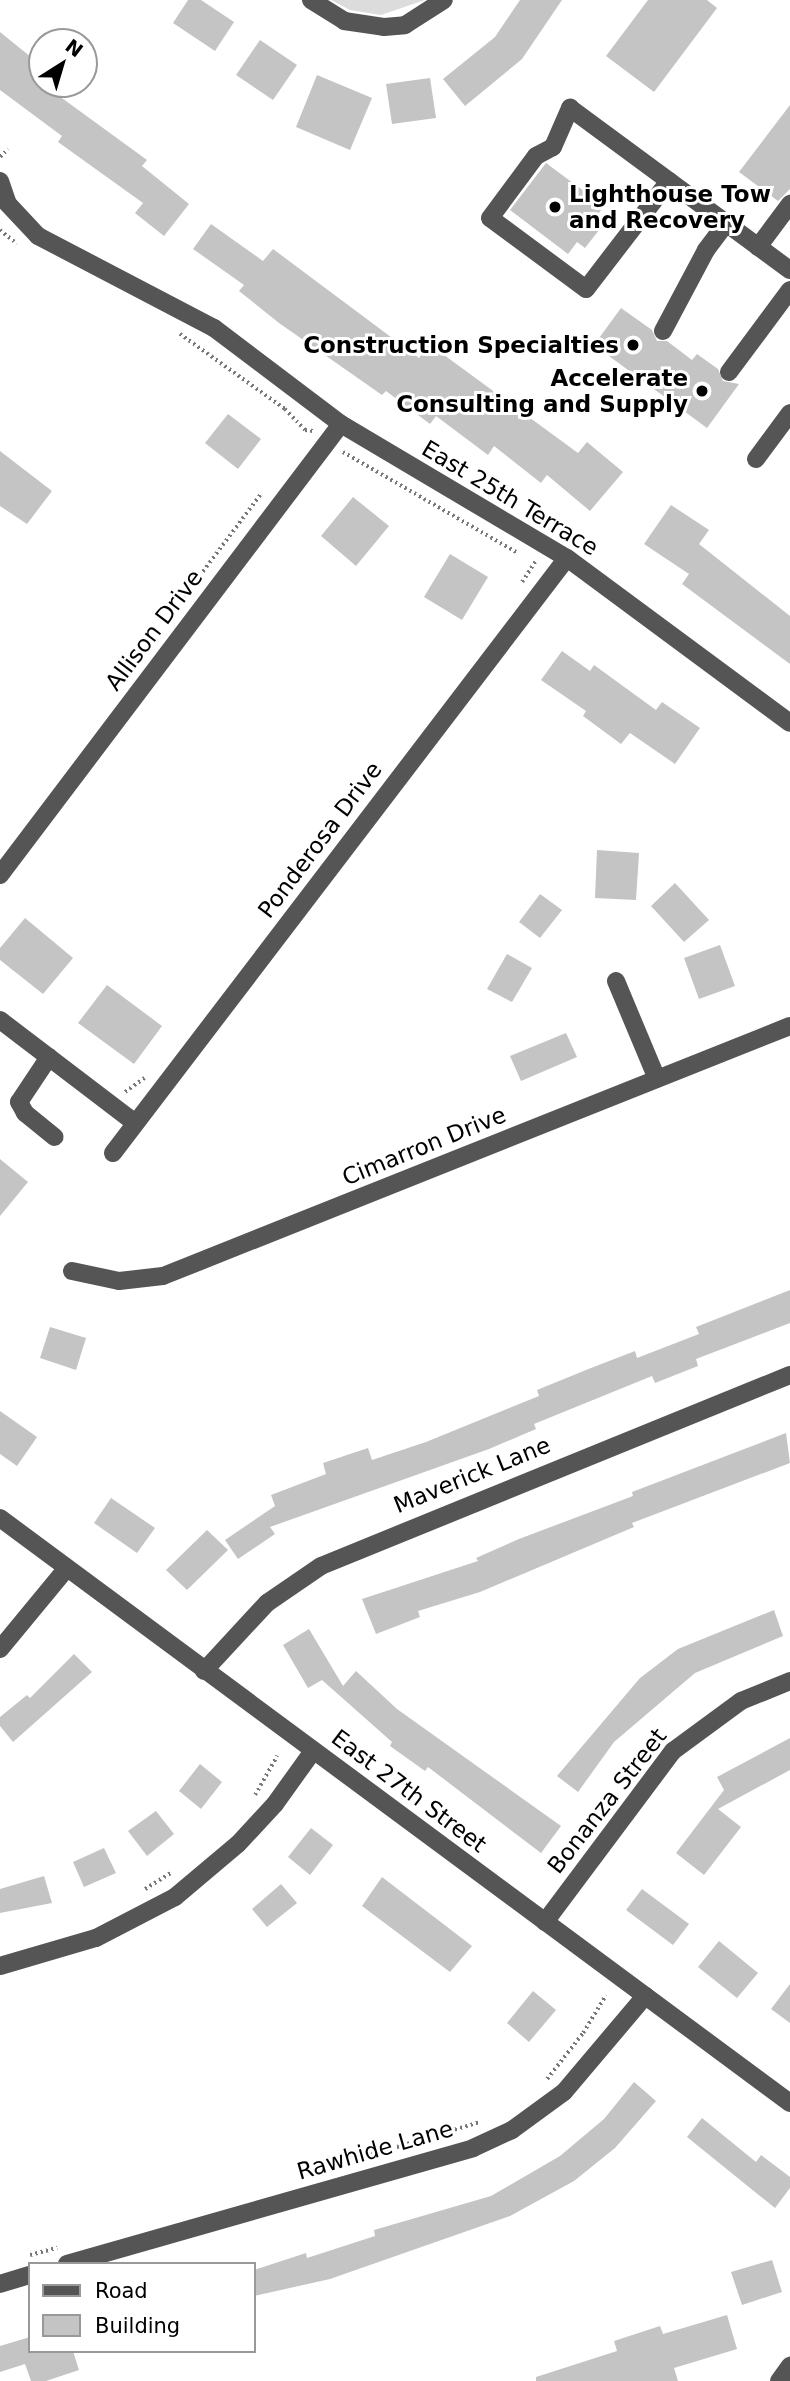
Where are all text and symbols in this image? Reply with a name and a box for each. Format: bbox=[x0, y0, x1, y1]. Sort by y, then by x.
north arrow bbox=[28, 28, 98, 98]
text: N bbox=[61, 34, 87, 61]
place label: Lighthouse Tow and Recovery bbox=[569, 180, 771, 234]
marker: Lighthouse Tow and Recovery bbox=[547, 199, 563, 215]
place label: Construction Specialties bbox=[303, 331, 619, 359]
marker: Construction Specialties bbox=[625, 337, 641, 353]
place label: Accelerate Consulting and Supply bbox=[396, 364, 688, 418]
marker: Accelerate Consulting and Supply bbox=[694, 383, 710, 399]
street label: East 25th Terrace bbox=[417, 434, 603, 562]
street label: Allison Drive bbox=[100, 564, 208, 696]
street label: Ponderosa Drive bbox=[252, 757, 388, 923]
street label: Cimarron Drive bbox=[338, 1101, 510, 1191]
street label: Maverick Lane bbox=[390, 1431, 554, 1519]
street label: Bonanza Street bbox=[542, 1723, 672, 1879]
street label: East 27th Street bbox=[326, 1724, 492, 1858]
street label: Rawhide Lane bbox=[294, 2115, 456, 2185]
legend bbox=[28, 2262, 256, 2353]
text: Road bbox=[95, 2279, 148, 2303]
text: Building bbox=[95, 2314, 180, 2338]

